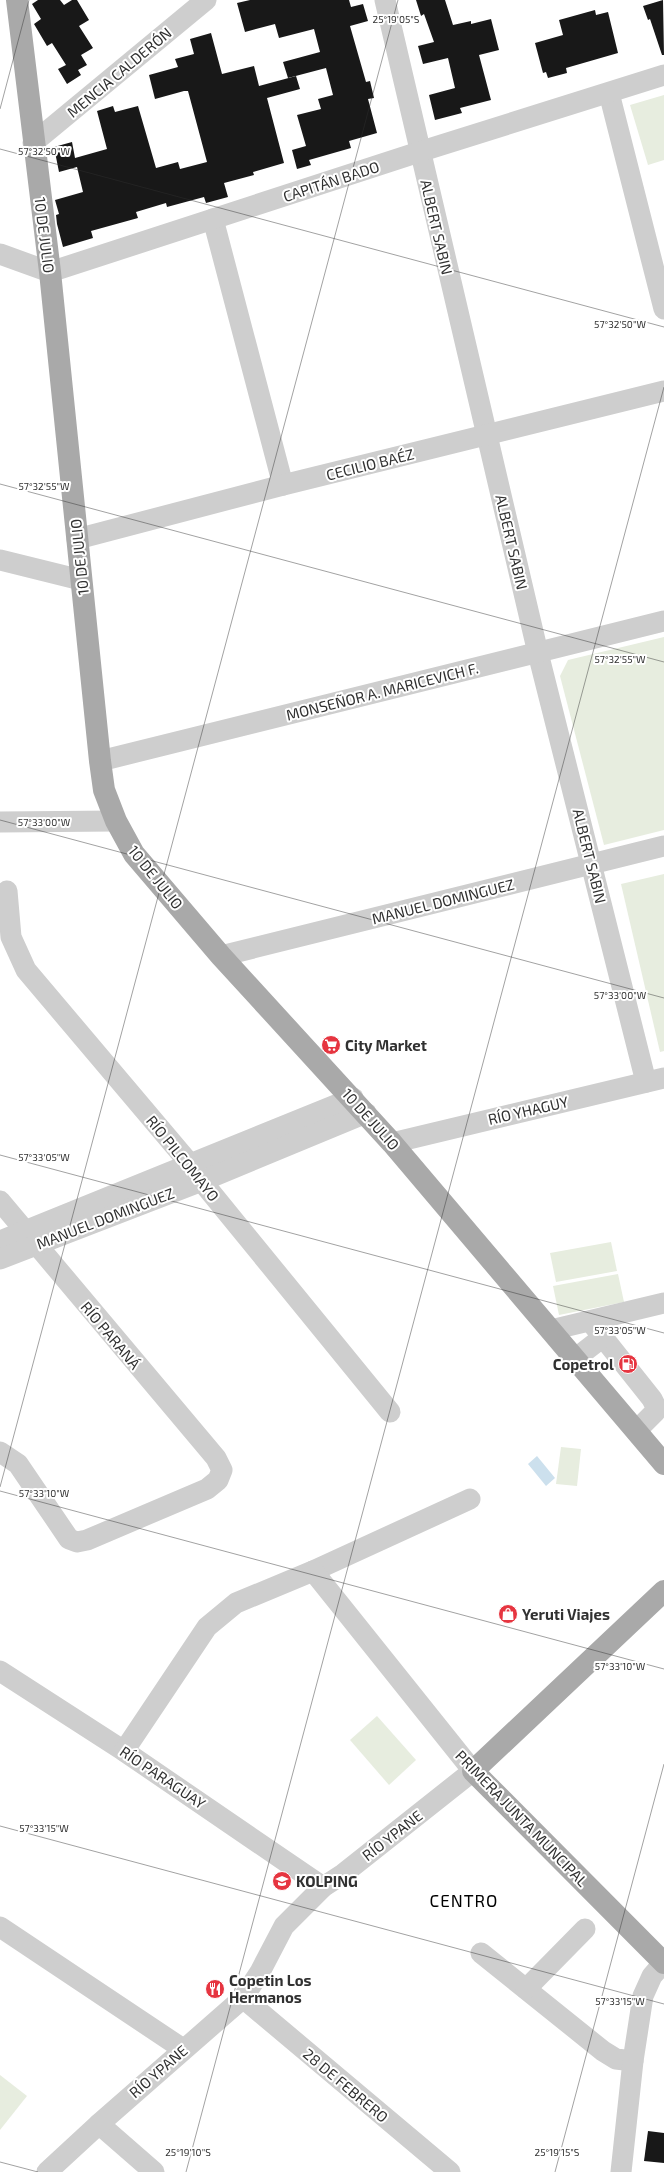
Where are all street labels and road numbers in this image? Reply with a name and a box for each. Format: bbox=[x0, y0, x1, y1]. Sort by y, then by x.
street label: MENCIA CALDERÓN bbox=[63, 23, 175, 121]
street label: CAPITÁN BADO bbox=[280, 157, 382, 205]
street label: ALBERT SABIN bbox=[417, 178, 457, 276]
street label: 10 DE JULIO bbox=[31, 196, 59, 274]
street label: CECILIO BAÉZ bbox=[324, 444, 416, 484]
street label: ALBERT SABIN bbox=[492, 493, 532, 591]
street label: 10 DE JULIO bbox=[66, 518, 92, 596]
street label: MONSEÑOR A. MARICEVICH F. bbox=[284, 658, 480, 724]
street label: ALBERT SABIN bbox=[570, 807, 610, 905]
street label: 10 DE JULIO bbox=[125, 842, 187, 912]
street label: MANUEL DOMINGUEZ bbox=[370, 875, 516, 927]
street label: 10 DE JULIO bbox=[339, 1085, 403, 1153]
street label: RÍO YHAGUY bbox=[486, 1092, 570, 1128]
street label: RÍO PILCOMAYO bbox=[143, 1111, 223, 1205]
street label: MANUEL DOMINGUEZ bbox=[34, 1183, 176, 1253]
street label: RÍO PARANÁ bbox=[78, 1298, 145, 1373]
street label: RÍO PARAGUAY bbox=[117, 1742, 210, 1812]
street label: PRIMERA JUNTA MUNCIPAL bbox=[452, 1746, 592, 1890]
street label: RÍO YPANE bbox=[358, 1806, 426, 1864]
street label: RÍO YPANE bbox=[125, 2041, 191, 2101]
street label: 28 DE FEBRERO bbox=[300, 2044, 392, 2126]

